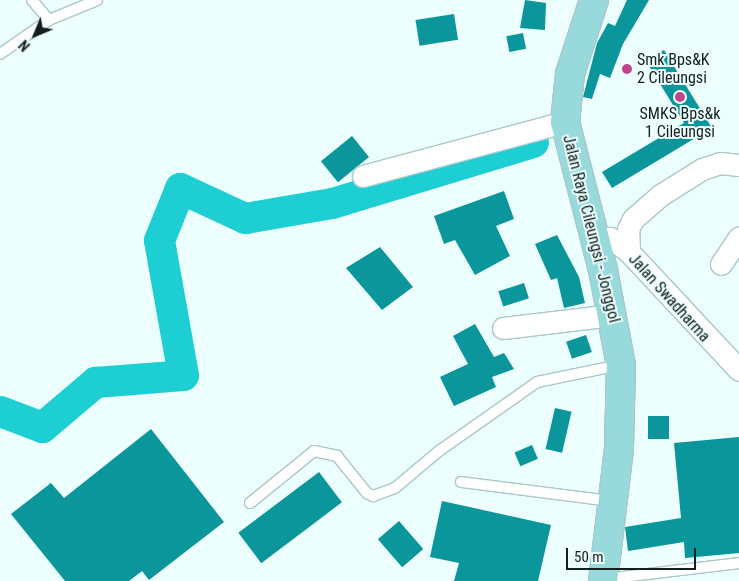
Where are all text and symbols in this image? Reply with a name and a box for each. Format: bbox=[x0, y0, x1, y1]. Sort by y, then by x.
north arrow bbox=[10, 10, 60, 60]
text: N bbox=[16, 37, 33, 54]
place label: Smk Bps&K 2 Cileungsi bbox=[637, 50, 710, 88]
marker: Smk Bps&K 2 Cileungsi bbox=[621, 63, 633, 75]
marker: SMKS Bps&k 1 Cileungsi bbox=[674, 91, 686, 103]
place label: SMKS Bps&k 1 Cileungsi bbox=[640, 104, 720, 142]
street label: Jalan Raya Cileungsi - Jonggol bbox=[558, 133, 624, 325]
street label: Jalan Swadharma bbox=[624, 250, 714, 346]
scale bar bbox=[569, 538, 699, 570]
text: 50 m bbox=[574, 548, 604, 566]

